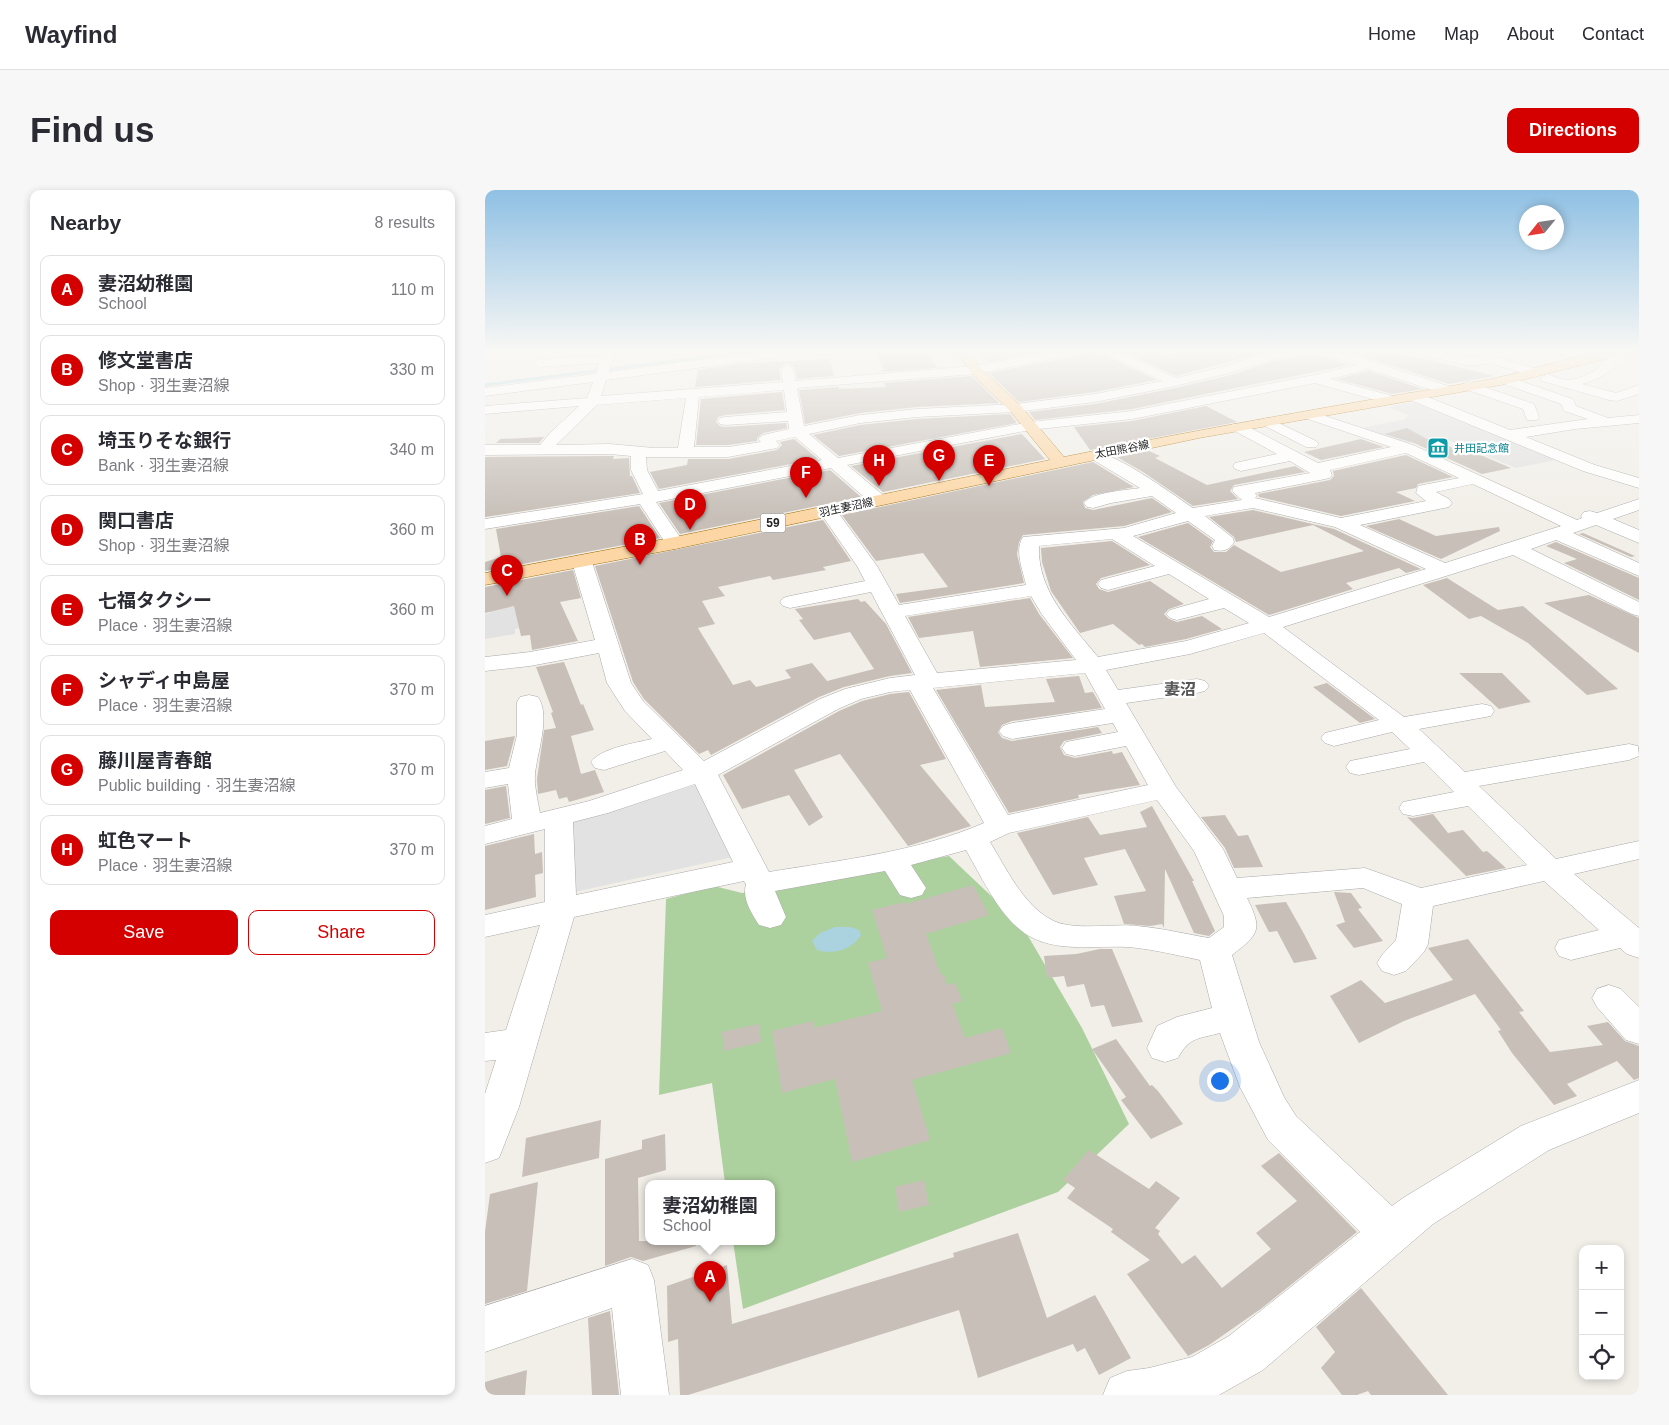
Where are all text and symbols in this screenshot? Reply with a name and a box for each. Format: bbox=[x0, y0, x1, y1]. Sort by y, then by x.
text: Wayfind bbox=[25, 21, 117, 48]
text: Home bbox=[1368, 24, 1416, 44]
text: Map bbox=[1444, 24, 1479, 44]
text: About bbox=[1507, 24, 1554, 44]
text: Contact bbox=[1582, 24, 1644, 44]
button: Directions bbox=[1507, 108, 1639, 153]
text: Find us bbox=[30, 110, 154, 149]
north arrow bbox=[1519, 205, 1564, 250]
text: Nearby bbox=[50, 211, 121, 234]
text: 8 results bbox=[375, 214, 435, 231]
text: 妻沼幼稚園 bbox=[98, 273, 193, 294]
text: A bbox=[61, 281, 73, 298]
text: 110 m bbox=[391, 281, 434, 298]
text: School bbox=[98, 295, 147, 312]
text: 修文堂書店 bbox=[98, 350, 193, 371]
text: B bbox=[61, 361, 73, 378]
text: 330 m bbox=[390, 361, 434, 378]
text: Shop · 羽生妻沼線 bbox=[98, 377, 230, 394]
text: 埼玉りそな銀行 bbox=[98, 430, 231, 451]
museum icon: 井田記念館 bbox=[1426, 436, 1450, 460]
street label: 太田熊谷線 bbox=[1094, 438, 1150, 460]
pin: G bbox=[923, 440, 955, 481]
text: C bbox=[61, 441, 73, 458]
text: 340 m bbox=[390, 441, 434, 458]
place label: 井田記念館 bbox=[1454, 442, 1509, 454]
pin: H bbox=[863, 445, 895, 486]
pin: E bbox=[973, 445, 1005, 486]
text: Bank · 羽生妻沼線 bbox=[98, 457, 229, 474]
pin: F bbox=[790, 457, 822, 498]
pin: D bbox=[674, 489, 706, 530]
street label: 羽生妻沼線 bbox=[818, 495, 874, 519]
text: 関口書店 bbox=[98, 510, 174, 531]
road number: 59 bbox=[761, 513, 785, 532]
text: D bbox=[61, 521, 73, 538]
text: 360 m bbox=[390, 521, 434, 538]
pin: B bbox=[624, 524, 656, 565]
text: Shop · 羽生妻沼線 bbox=[98, 537, 230, 554]
pin: C bbox=[491, 555, 523, 596]
text: 七福タクシー bbox=[98, 590, 212, 611]
text: E bbox=[62, 601, 72, 618]
text: 360 m bbox=[390, 601, 434, 618]
text: Place · 羽生妻沼線 bbox=[98, 617, 232, 634]
text: シャディ中島屋 bbox=[98, 670, 230, 691]
text: F bbox=[62, 681, 72, 698]
text: 370 m bbox=[390, 681, 434, 698]
district label: 妻沼 bbox=[1164, 681, 1196, 698]
text: Place · 羽生妻沼線 bbox=[98, 697, 232, 714]
text: 藤川屋青春館 bbox=[98, 750, 212, 771]
text: G bbox=[61, 761, 73, 778]
text: 370 m bbox=[390, 761, 434, 778]
text: Public building · 羽生妻沼線 bbox=[98, 777, 295, 794]
text: 虹色マート bbox=[98, 830, 193, 851]
text: H bbox=[61, 841, 73, 858]
text: 370 m bbox=[390, 841, 434, 858]
text: Place · 羽生妻沼線 bbox=[98, 857, 232, 874]
button: Save bbox=[50, 910, 238, 955]
button: Share bbox=[248, 910, 435, 955]
your location bbox=[1207, 1068, 1233, 1094]
popup bbox=[645, 1180, 775, 1245]
text: 妻沼幼稚園 bbox=[662, 1195, 758, 1216]
text: School bbox=[662, 1217, 711, 1234]
map controls bbox=[1579, 1245, 1624, 1380]
button: + bbox=[1579, 1245, 1624, 1290]
pin: A bbox=[694, 1261, 726, 1302]
button: − bbox=[1579, 1290, 1624, 1335]
button: locate bbox=[1579, 1335, 1624, 1380]

